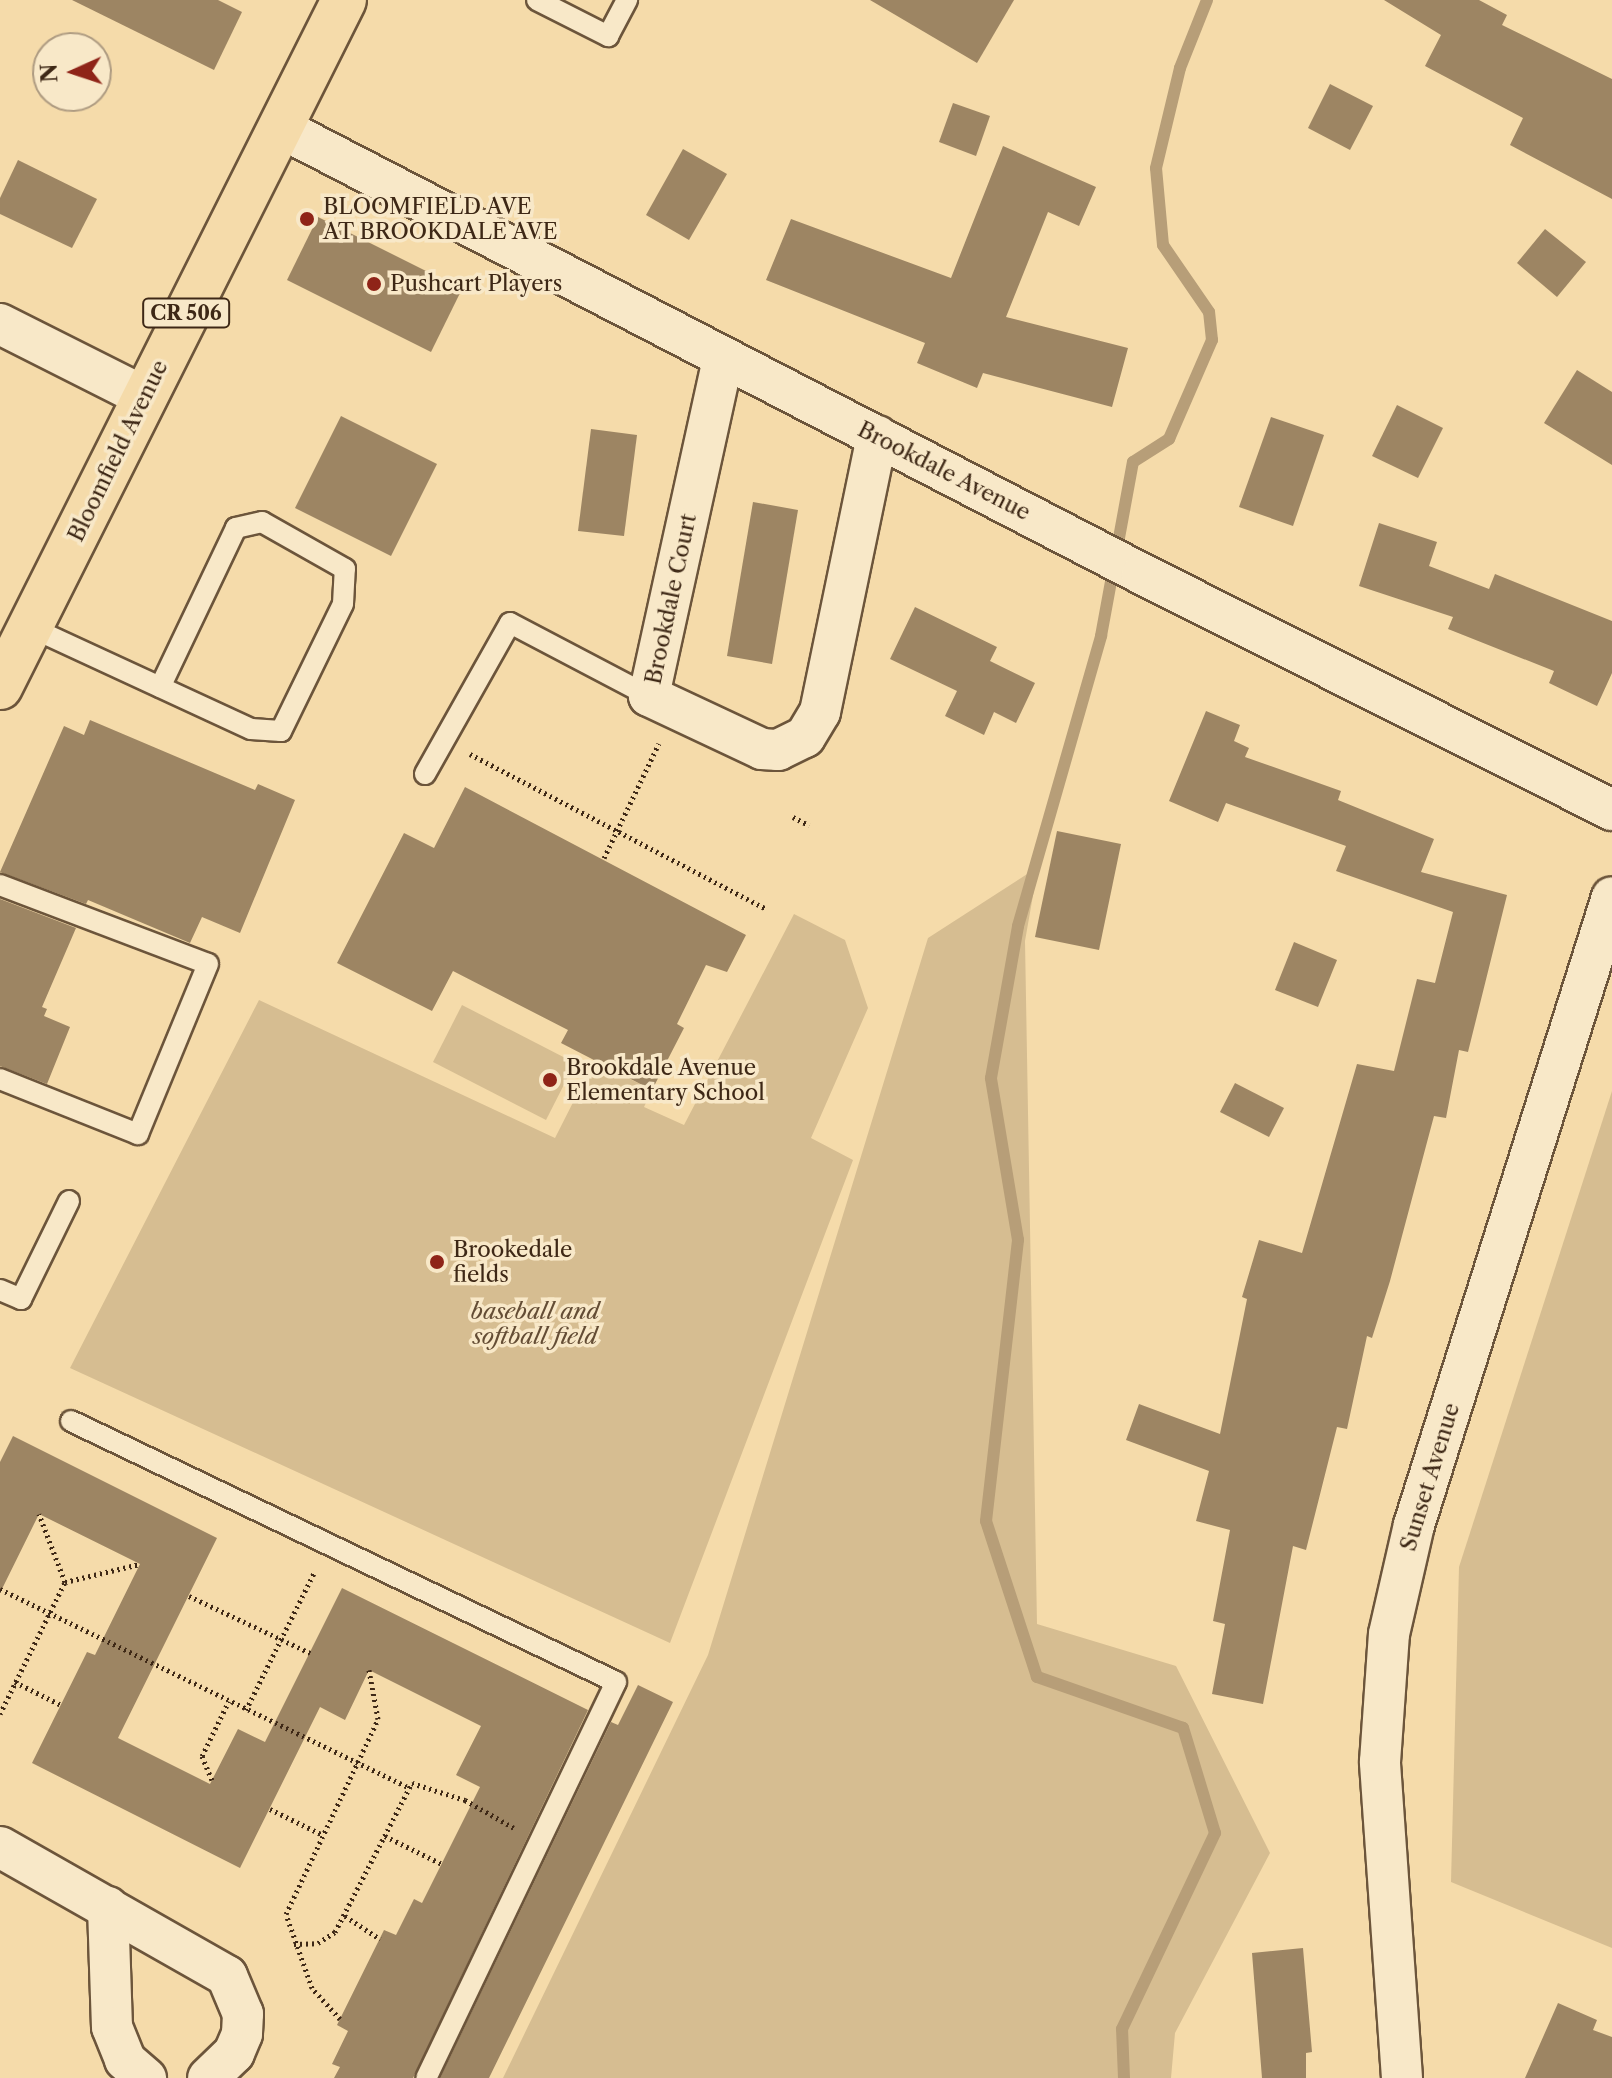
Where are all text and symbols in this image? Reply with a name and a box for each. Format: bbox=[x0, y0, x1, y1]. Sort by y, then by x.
north arrow bbox=[32, 32, 112, 112]
text: N bbox=[36, 63, 64, 83]
place label: BLOOMFIELD AVE AT BROOKDALE AVE bbox=[323, 193, 559, 244]
marker: BLOOMFIELD AVE AT BROOKDALE AVE bbox=[298, 210, 316, 228]
place label: Pushcart Players bbox=[390, 271, 562, 297]
marker: Pushcart Players bbox=[365, 275, 383, 293]
road number: CR 506 bbox=[140, 297, 232, 329]
street label: Bloomfield Avenue bbox=[62, 356, 174, 546]
street label: Brookdale Avenue bbox=[853, 416, 1035, 526]
street label: Brookdale Court bbox=[640, 511, 702, 687]
place label: Brookdale Avenue Elementary School bbox=[566, 1054, 765, 1106]
marker: Brookdale Avenue Elementary School bbox=[541, 1071, 559, 1089]
place label: Brookedale fields bbox=[453, 1236, 572, 1288]
marker: Brookedale fields bbox=[428, 1253, 446, 1271]
park label: baseball and softball field bbox=[471, 1298, 599, 1350]
street label: Sunset Avenue bbox=[1395, 1399, 1465, 1555]

